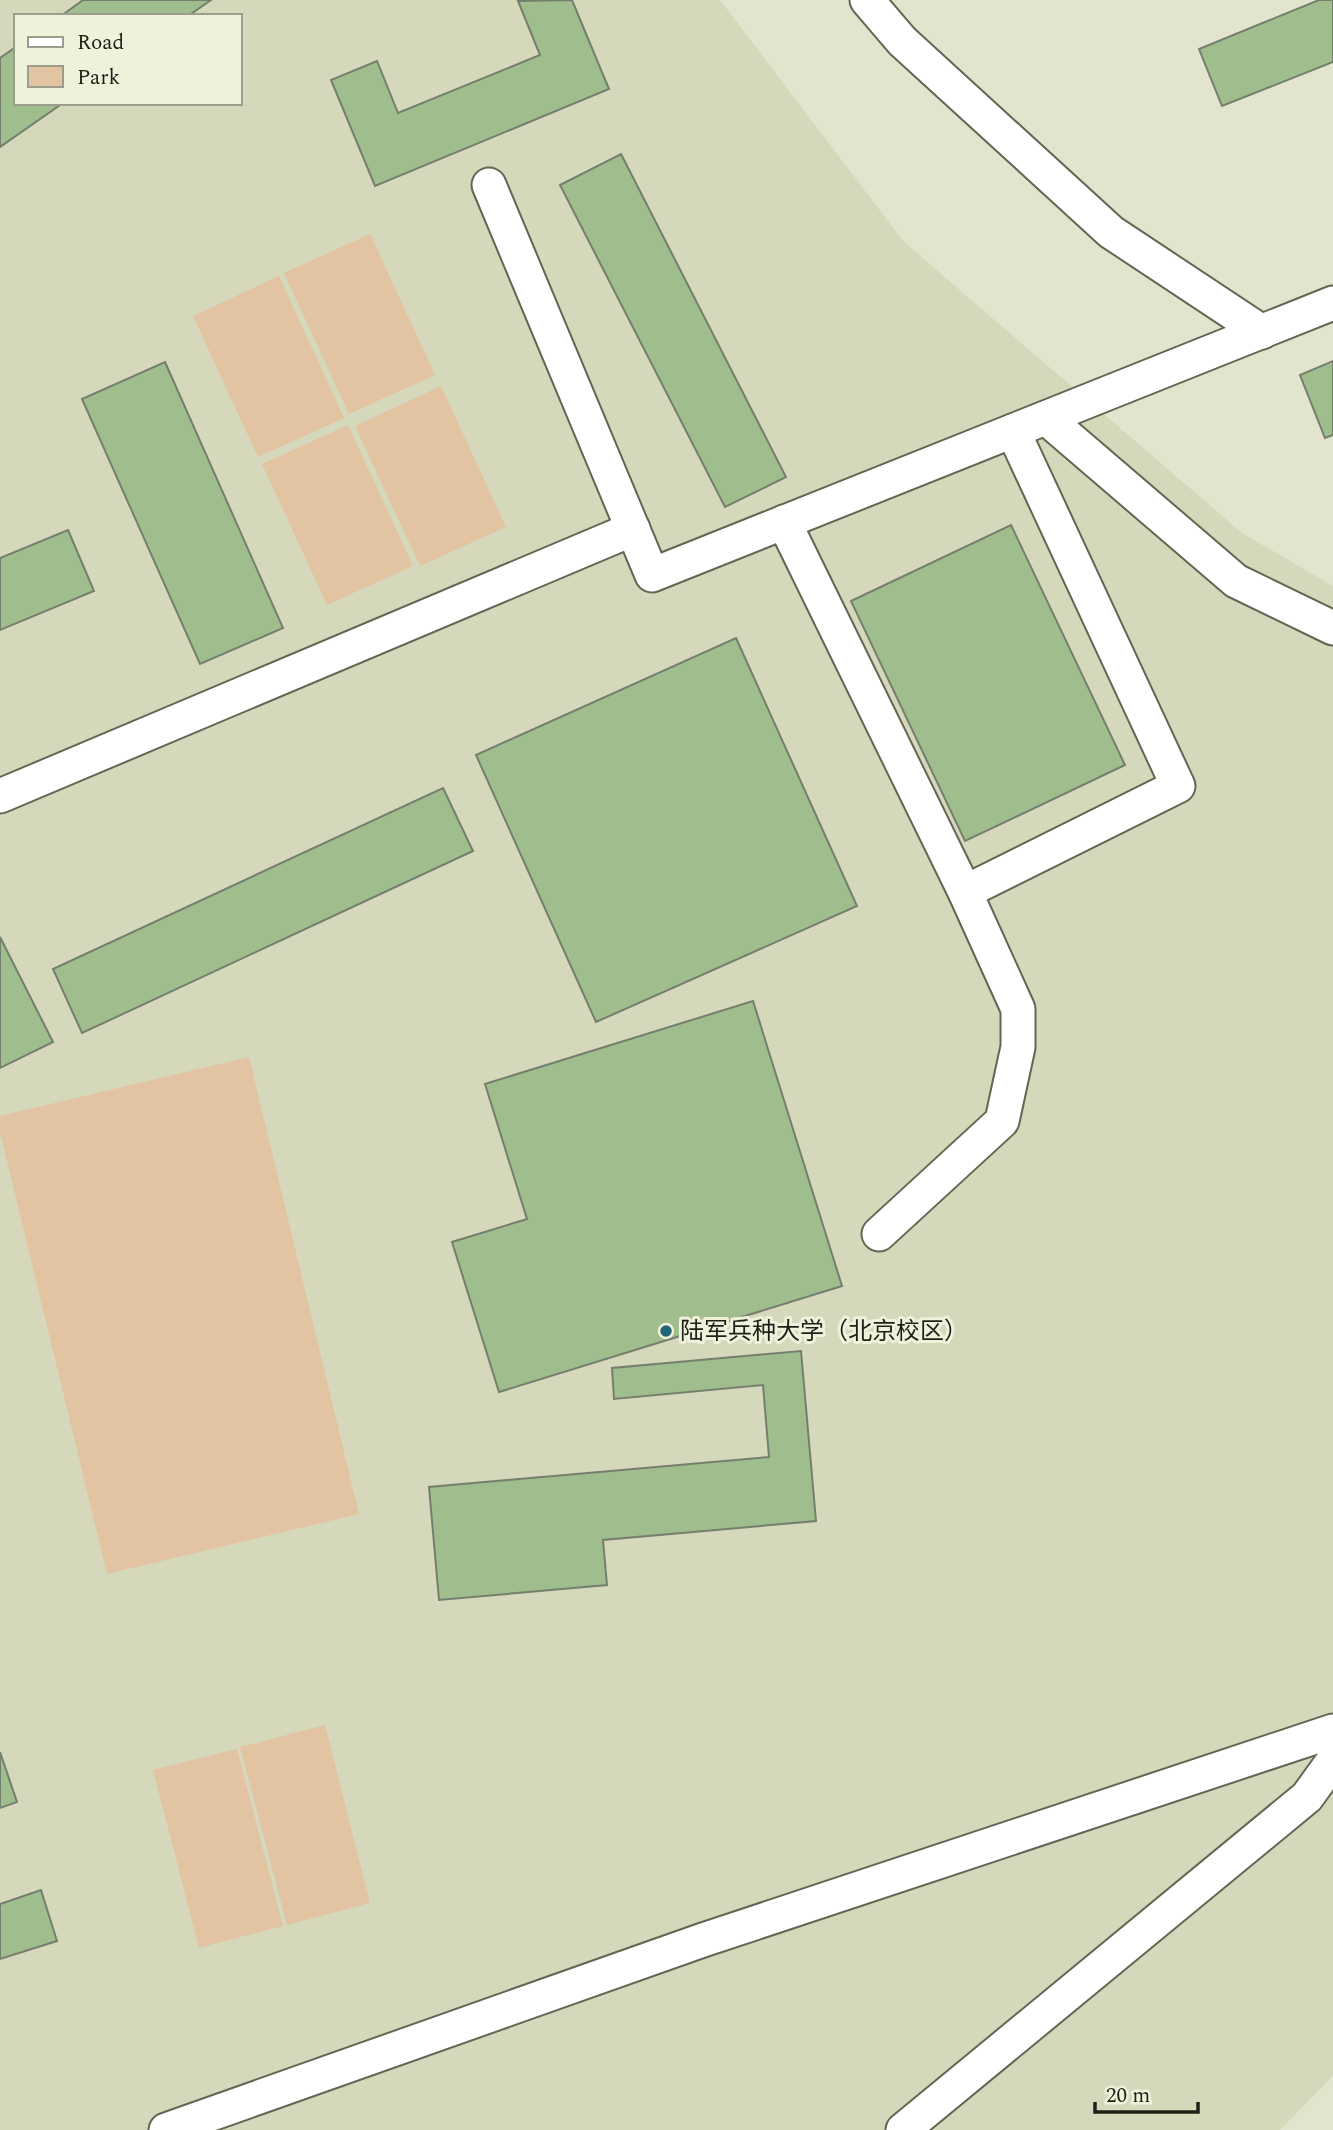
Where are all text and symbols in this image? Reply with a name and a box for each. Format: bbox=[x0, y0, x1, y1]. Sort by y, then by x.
legend bbox=[14, 14, 242, 105]
text: Road bbox=[77, 27, 124, 59]
text: Park bbox=[77, 62, 121, 94]
place label: 陆军兵种大学（北京校区） bbox=[680, 1314, 968, 1350]
marker: 陆军兵种大学（北京校区） bbox=[658, 1323, 674, 1339]
scale bar bbox=[1095, 2070, 1198, 2114]
text: 20 m bbox=[1106, 2080, 1150, 2112]

